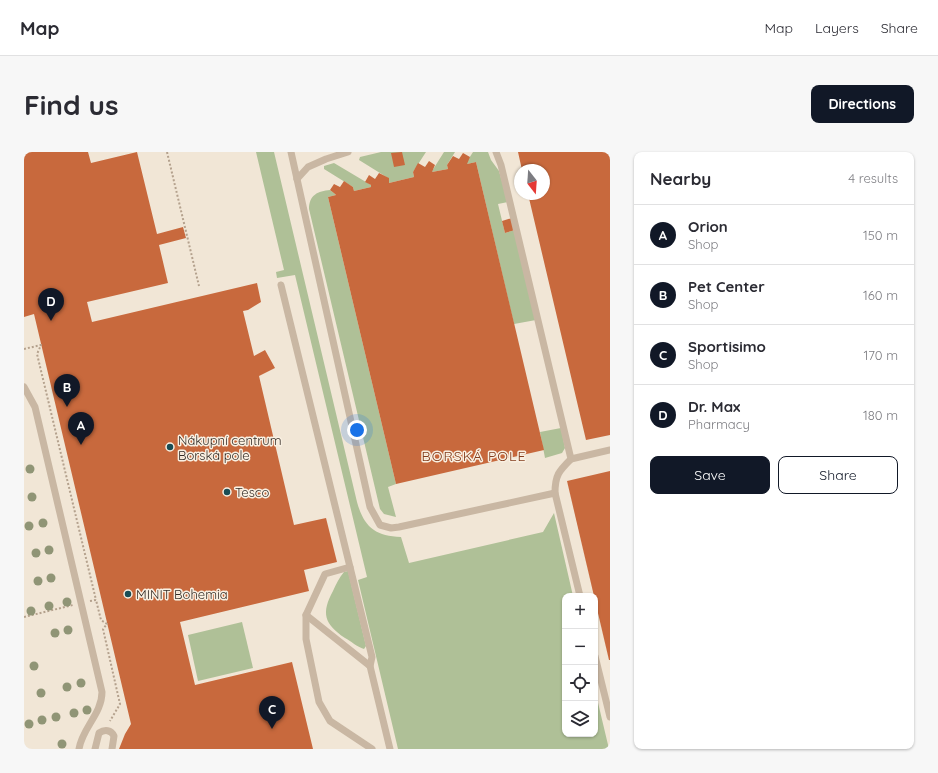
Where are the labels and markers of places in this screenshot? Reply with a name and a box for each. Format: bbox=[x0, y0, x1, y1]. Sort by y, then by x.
pin: D bbox=[38, 288, 64, 321]
pin: B bbox=[54, 374, 80, 407]
pin: A bbox=[68, 412, 94, 445]
place label: Nákupní centrum Borská pole bbox=[178, 432, 282, 463]
marker: Nákupní centrum Borská pole bbox=[165, 442, 175, 452]
place label: Tesco bbox=[235, 484, 269, 500]
marker: Tesco bbox=[222, 487, 232, 497]
place label: MINIT Bohemia bbox=[136, 586, 228, 602]
marker: MINIT Bohemia bbox=[123, 589, 133, 599]
pin: C bbox=[259, 696, 285, 729]

